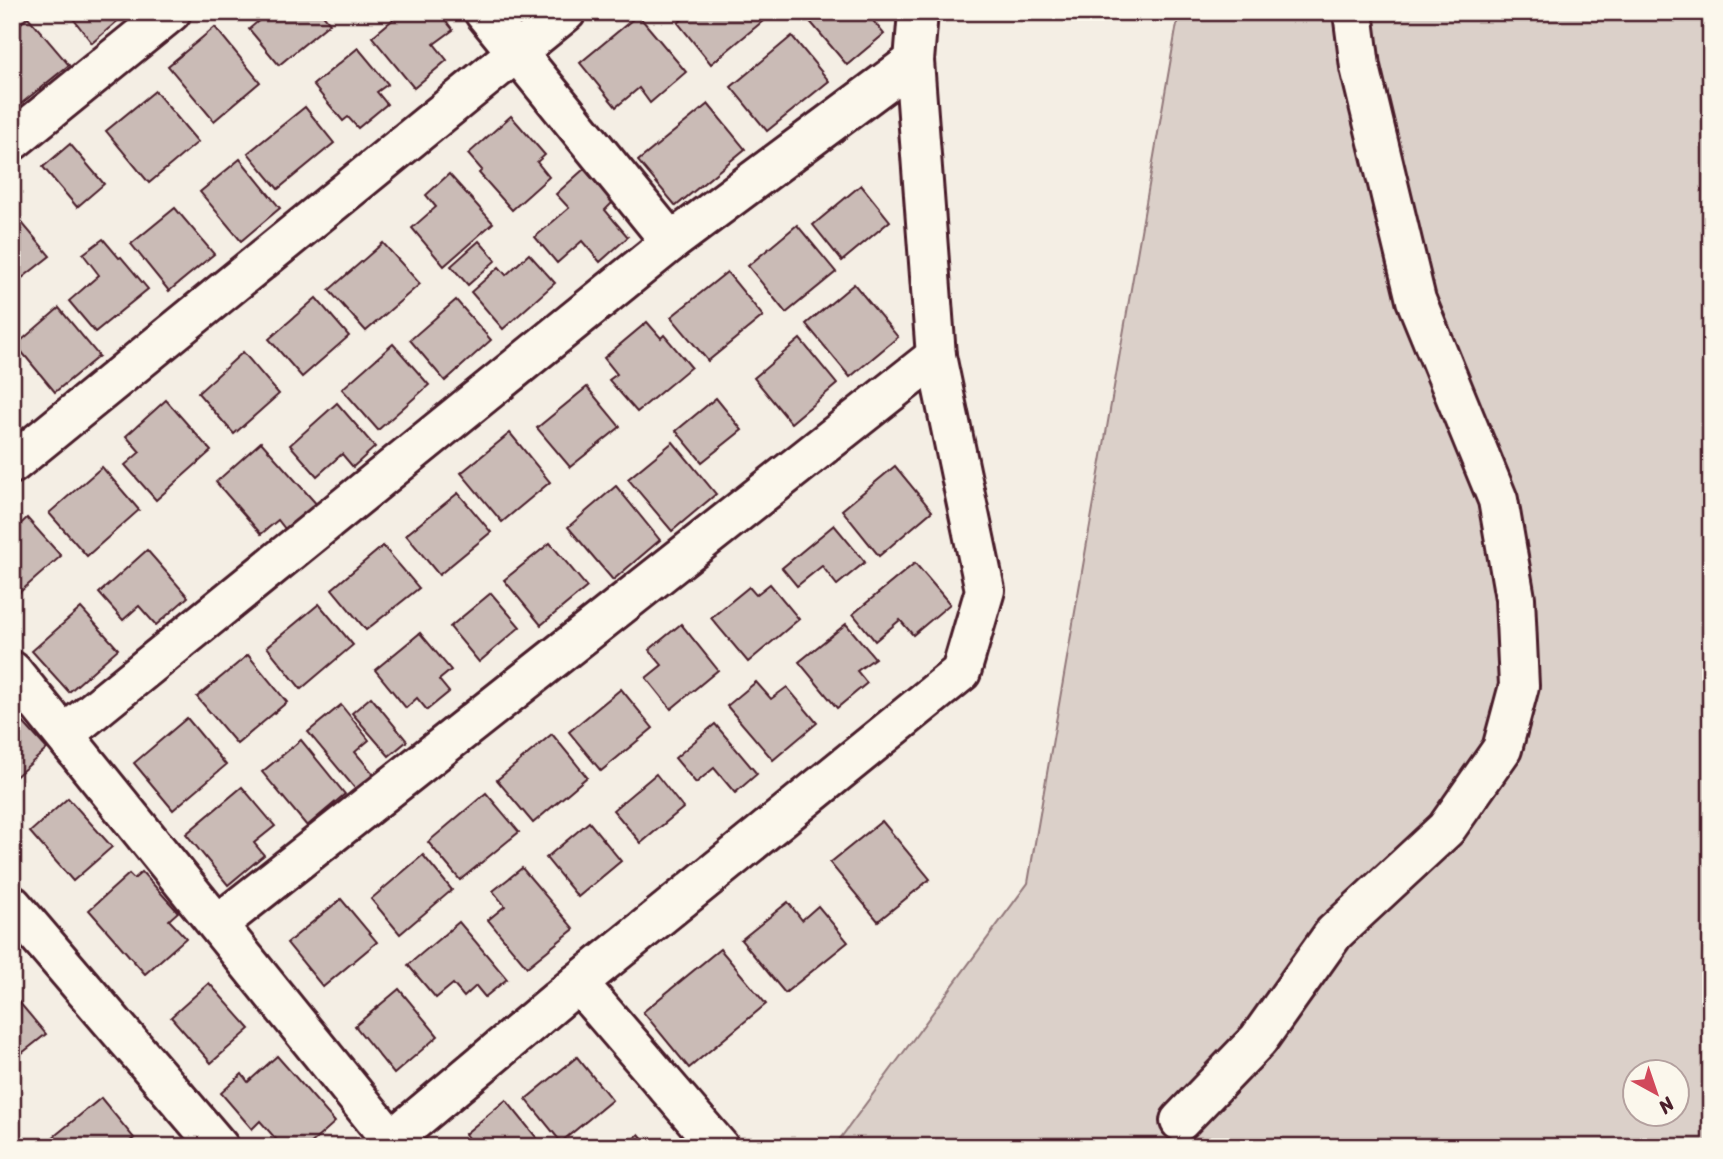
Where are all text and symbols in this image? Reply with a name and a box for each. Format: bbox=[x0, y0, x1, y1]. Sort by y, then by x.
north arrow bbox=[1622, 1058, 1692, 1128]
text: N bbox=[1650, 1088, 1683, 1123]

